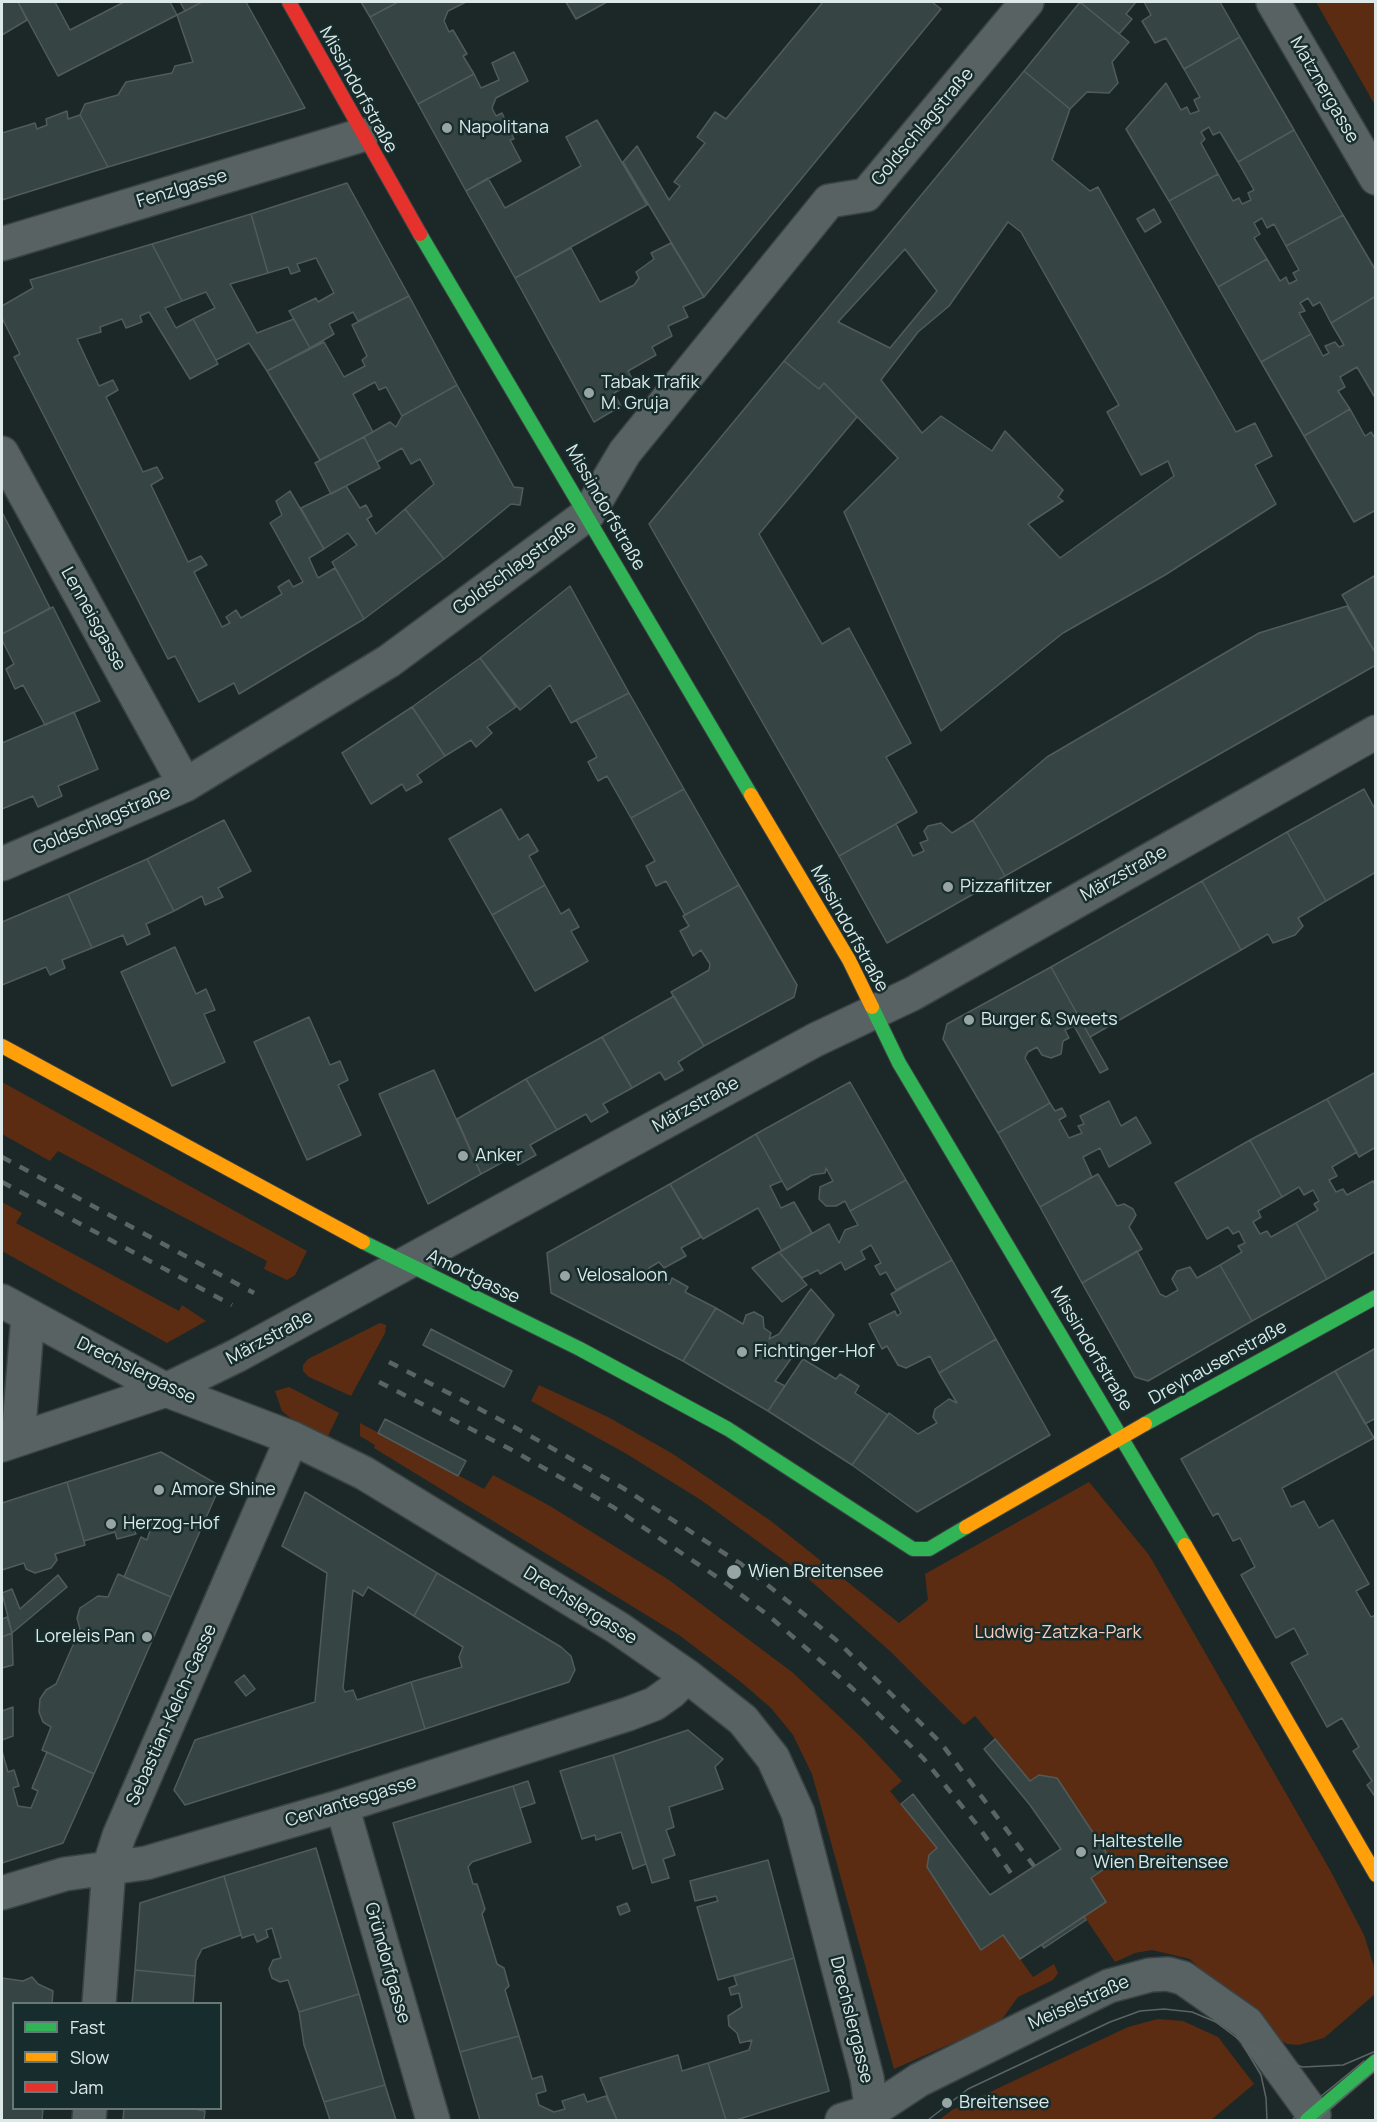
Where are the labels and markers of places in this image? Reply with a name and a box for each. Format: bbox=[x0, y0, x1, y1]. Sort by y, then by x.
place label: Napolitana bbox=[459, 117, 549, 139]
marker: Napolitana bbox=[440, 121, 454, 135]
place label: Tabak Trafik M. Gruja bbox=[601, 372, 699, 415]
marker: Tabak Trafik M. Gruja bbox=[582, 386, 596, 400]
place label: Pizzaflitzer bbox=[960, 876, 1052, 898]
marker: Pizzaflitzer bbox=[941, 880, 955, 894]
place label: Burger & Sweets bbox=[981, 1009, 1118, 1031]
marker: Burger & Sweets bbox=[962, 1013, 976, 1027]
place label: Anker bbox=[475, 1145, 523, 1167]
marker: Anker bbox=[456, 1149, 470, 1163]
place label: Velosaloon bbox=[577, 1265, 668, 1287]
marker: Velosaloon bbox=[558, 1269, 572, 1283]
place label: Fichtinger-Hof bbox=[754, 1341, 875, 1363]
marker: Fichtinger-Hof bbox=[735, 1345, 749, 1359]
place label: Amore Shine bbox=[171, 1479, 276, 1501]
marker: Amore Shine bbox=[152, 1483, 166, 1497]
place label: Herzog-Hof bbox=[123, 1513, 219, 1535]
marker: Herzog-Hof bbox=[104, 1517, 118, 1531]
place label: Wien Breitensee bbox=[748, 1561, 884, 1583]
marker: Wien Breitensee bbox=[725, 1563, 743, 1581]
place label: Loreleis Pan bbox=[35, 1626, 135, 1648]
marker: Loreleis Pan bbox=[140, 1630, 154, 1644]
place label: Haltestelle Wien Breitensee bbox=[1093, 1831, 1229, 1874]
marker: Haltestelle Wien Breitensee bbox=[1074, 1845, 1088, 1859]
place label: Breitensee bbox=[959, 2092, 1049, 2114]
marker: Breitensee bbox=[940, 2096, 954, 2110]

